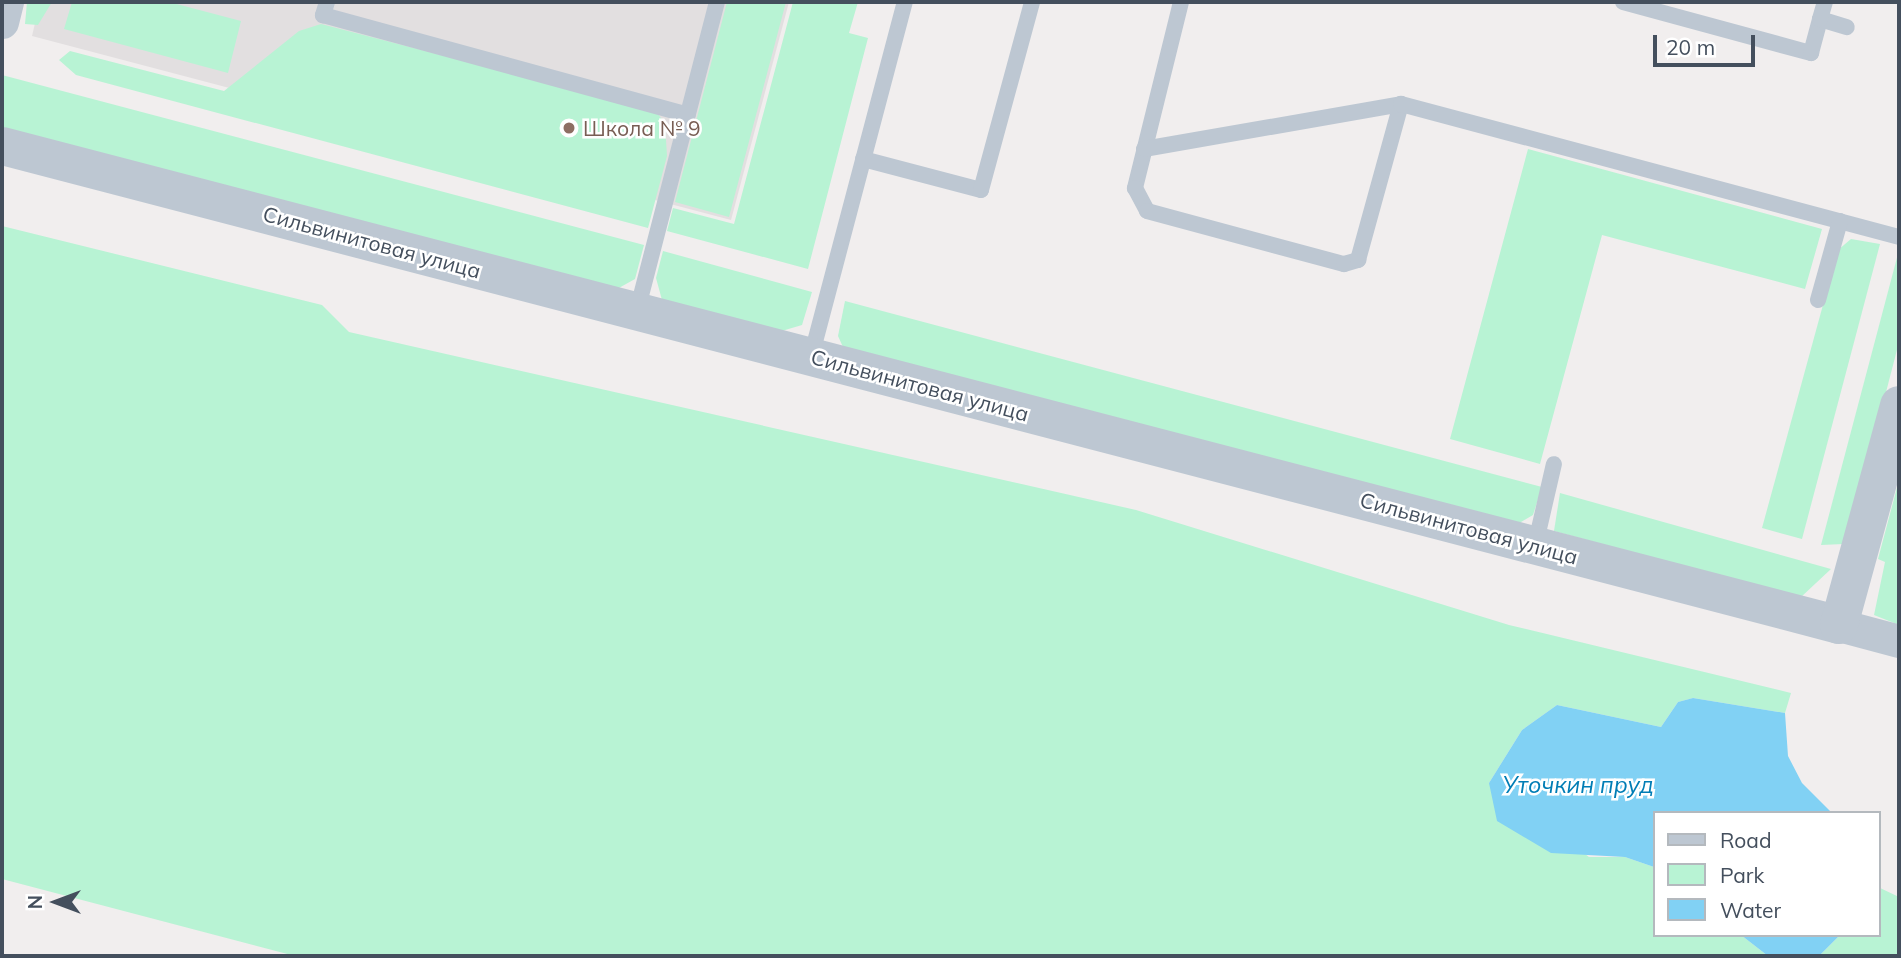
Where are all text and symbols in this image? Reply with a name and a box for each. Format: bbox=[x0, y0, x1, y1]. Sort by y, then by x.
scale bar bbox=[1656, 21, 1758, 65]
text: 20 m bbox=[1666, 34, 1715, 60]
place label: Школа № 9 bbox=[583, 115, 701, 141]
marker: Школа № 9 bbox=[561, 120, 577, 136]
street label: Сильвинитовая улица bbox=[260, 201, 484, 283]
street label: Сильвинитовая улица bbox=[808, 344, 1032, 426]
street label: Сильвинитовая улица bbox=[1357, 487, 1581, 569]
water label: Уточкин пруд bbox=[1502, 771, 1654, 799]
legend bbox=[1652, 811, 1880, 937]
text: Road bbox=[1720, 827, 1771, 853]
text: Park bbox=[1720, 862, 1764, 888]
north arrow bbox=[21, 867, 91, 937]
text: N bbox=[23, 895, 47, 909]
text: Water bbox=[1720, 897, 1781, 923]

